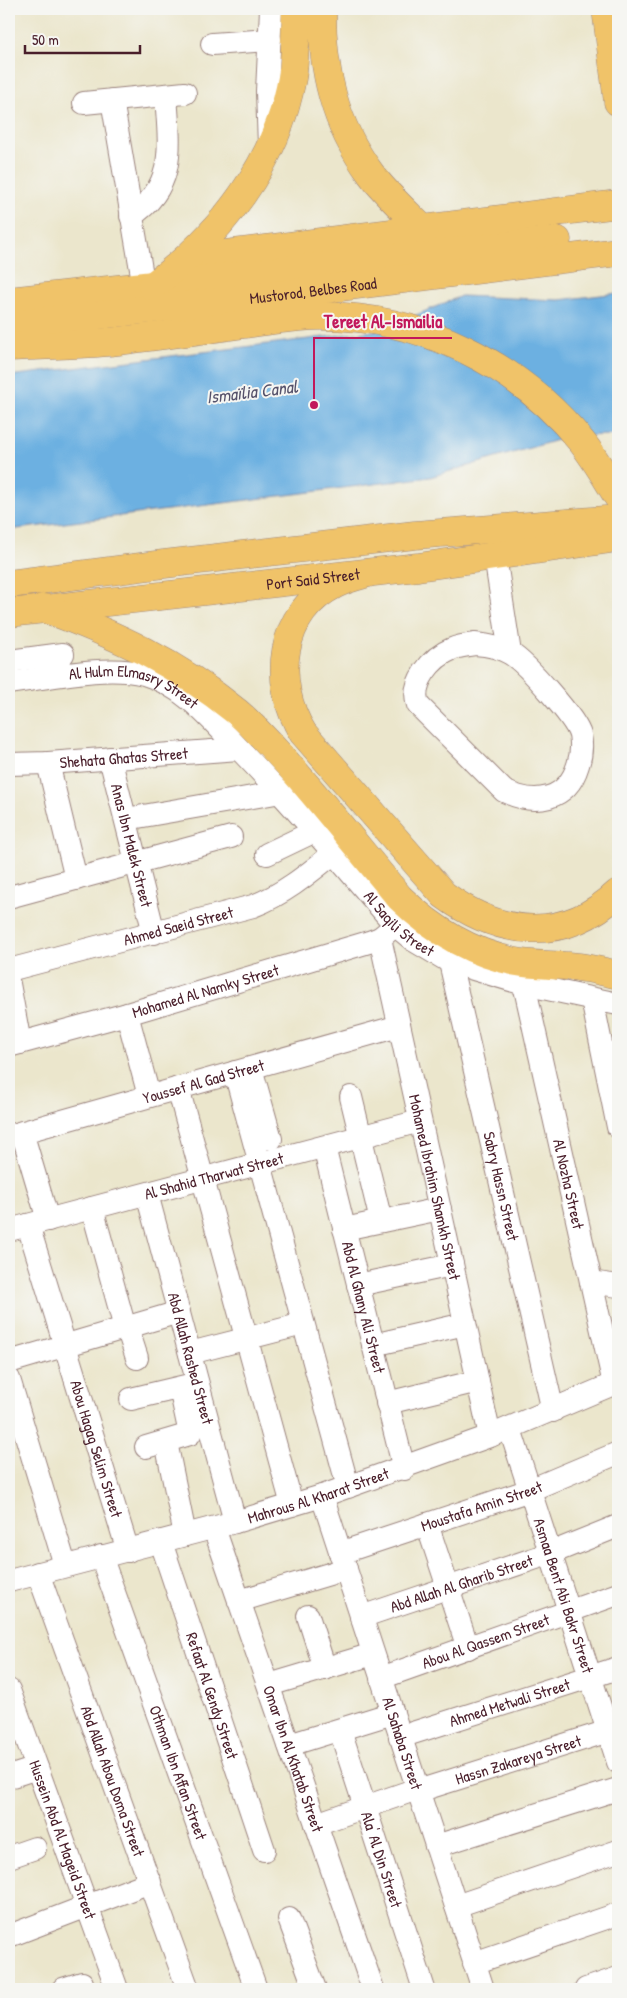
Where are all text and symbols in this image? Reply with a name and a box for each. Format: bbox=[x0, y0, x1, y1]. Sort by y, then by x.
scale bar bbox=[25, 22, 140, 54]
text: 50 m bbox=[32, 29, 59, 50]
street label: Mustorod, Belbes Road bbox=[248, 272, 378, 309]
callout: Tereet Al-Ismailia bbox=[314, 305, 452, 338]
text: Tereet Al-Ismailia bbox=[323, 309, 443, 334]
water label: Ismaïlia Canal bbox=[205, 373, 300, 409]
street label: Port Said Street bbox=[265, 563, 362, 595]
street label: Al Hulm Elmasry Street bbox=[67, 659, 204, 714]
street label: Shehata Ghatas Street bbox=[59, 742, 189, 773]
street label: Anas Ibn Malek Street bbox=[106, 781, 158, 910]
street label: Al Saqili Street bbox=[359, 885, 439, 962]
street label: Ahmed Saeid Street bbox=[121, 901, 236, 951]
street label: Mohamed Al Namky Street bbox=[129, 958, 282, 1023]
street label: Youssef Al Gad Street bbox=[140, 1053, 267, 1109]
street label: Mohamed Ibrahim Shamkh Street bbox=[404, 1092, 466, 1282]
street label: Sabry Hassn Street bbox=[478, 1130, 525, 1243]
street label: Al Nozha Street bbox=[548, 1137, 590, 1232]
street label: Al Shahid Tharwat Street bbox=[142, 1147, 286, 1205]
street label: Abd Al Ghany Ali Street bbox=[337, 1239, 391, 1376]
street label: Abd Allah Rashed Street bbox=[163, 1290, 219, 1427]
street label: Abou Hagag Selim Street bbox=[65, 1377, 128, 1520]
street label: Mahrous Al Kharat Street bbox=[245, 1462, 392, 1529]
street label: Moustafa Amin Street bbox=[418, 1475, 546, 1536]
street label: Asmaa Bent Abi Bakr Street bbox=[529, 1515, 600, 1676]
street label: Abd Allah Al Gharib Street bbox=[387, 1549, 536, 1617]
street label: Abou Al Qassem Street bbox=[419, 1608, 553, 1674]
street label: Refaat Al Gendy Street bbox=[181, 1629, 244, 1762]
street label: Ahmed Metwali Street bbox=[446, 1673, 573, 1732]
street label: Omar Ibn Al Khatab Street bbox=[258, 1682, 329, 1835]
street label: Al Sahaba Street bbox=[377, 1694, 428, 1793]
street label: Abd Allah Abou Doma Street bbox=[76, 1702, 150, 1860]
street label: Othman Ibn Affan Street bbox=[144, 1702, 213, 1843]
street label: Hassn Zakareya Street bbox=[452, 1729, 584, 1790]
street label: Hussein Abd Al Mageid Street bbox=[24, 1757, 102, 1922]
street label: Ala' Al Din Street bbox=[356, 1808, 408, 1911]

